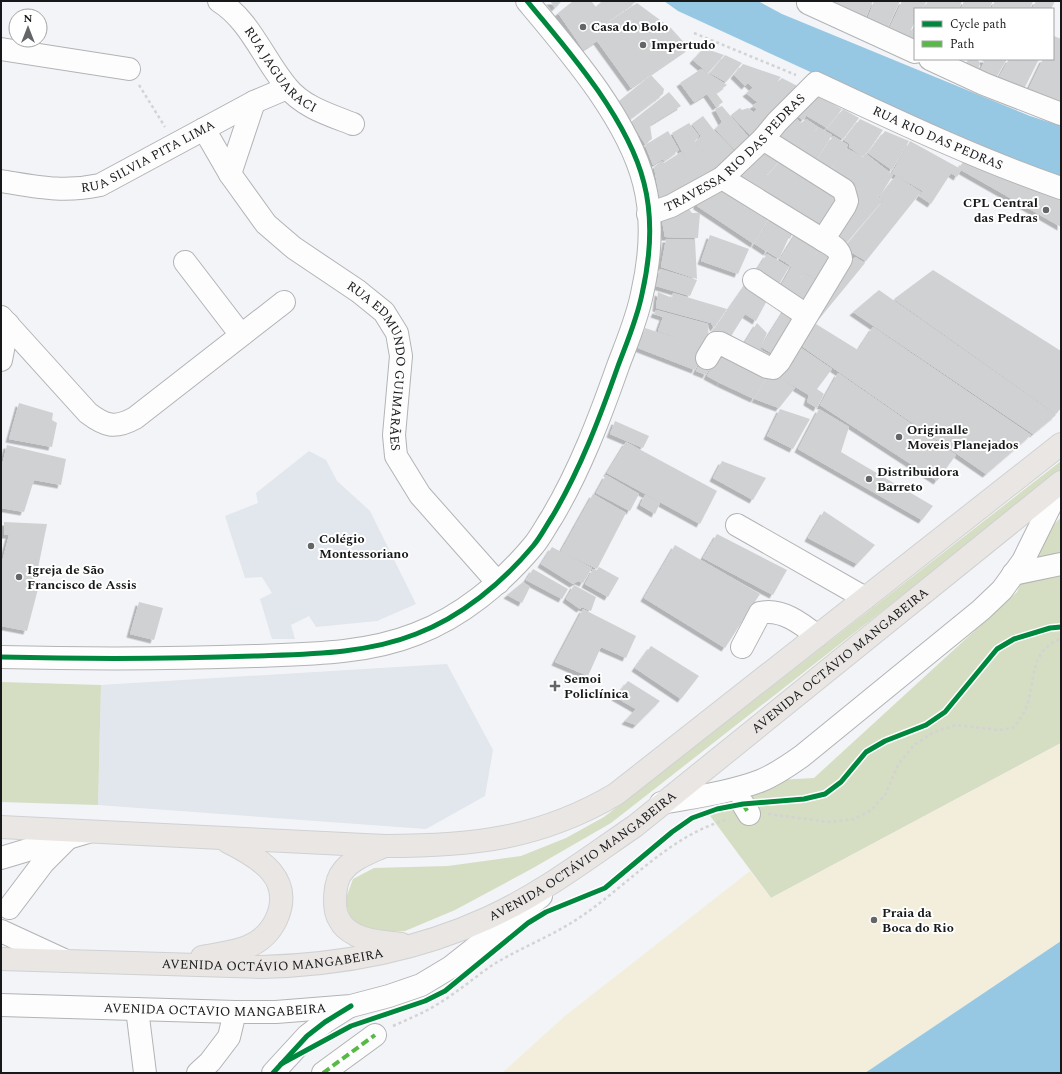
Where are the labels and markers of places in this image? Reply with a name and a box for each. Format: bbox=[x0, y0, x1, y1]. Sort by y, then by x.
place label: Casa do Bolo bbox=[591, 17, 668, 37]
marker: Casa do Bolo bbox=[578, 22, 588, 32]
place label: Impertudo bbox=[651, 35, 715, 55]
marker: Impertudo bbox=[638, 40, 648, 50]
place label: CPL Central das Pedras bbox=[963, 193, 1038, 228]
marker: CPL Central das Pedras bbox=[1041, 205, 1051, 215]
place label: Originalle Moveis Planejados bbox=[907, 420, 1019, 455]
marker: Originalle Moveis Planejados bbox=[894, 432, 904, 442]
place label: Distribuidora Barreto bbox=[877, 462, 959, 497]
marker: Distribuidora Barreto bbox=[864, 474, 874, 484]
place label: Colégio Montessoriano bbox=[319, 529, 409, 564]
marker: Colégio Montessoriano bbox=[306, 541, 316, 551]
place label: Igreja de São Francisco de Assis bbox=[27, 560, 137, 595]
marker: Igreja de São Francisco de Assis bbox=[14, 572, 24, 582]
place label: Semoi Policlínica bbox=[564, 669, 629, 704]
marker: Semoi Policlínica bbox=[549, 680, 561, 692]
place label: Praia da Boca do Rio bbox=[882, 903, 954, 938]
marker: Praia da Boca do Rio bbox=[869, 915, 879, 925]

